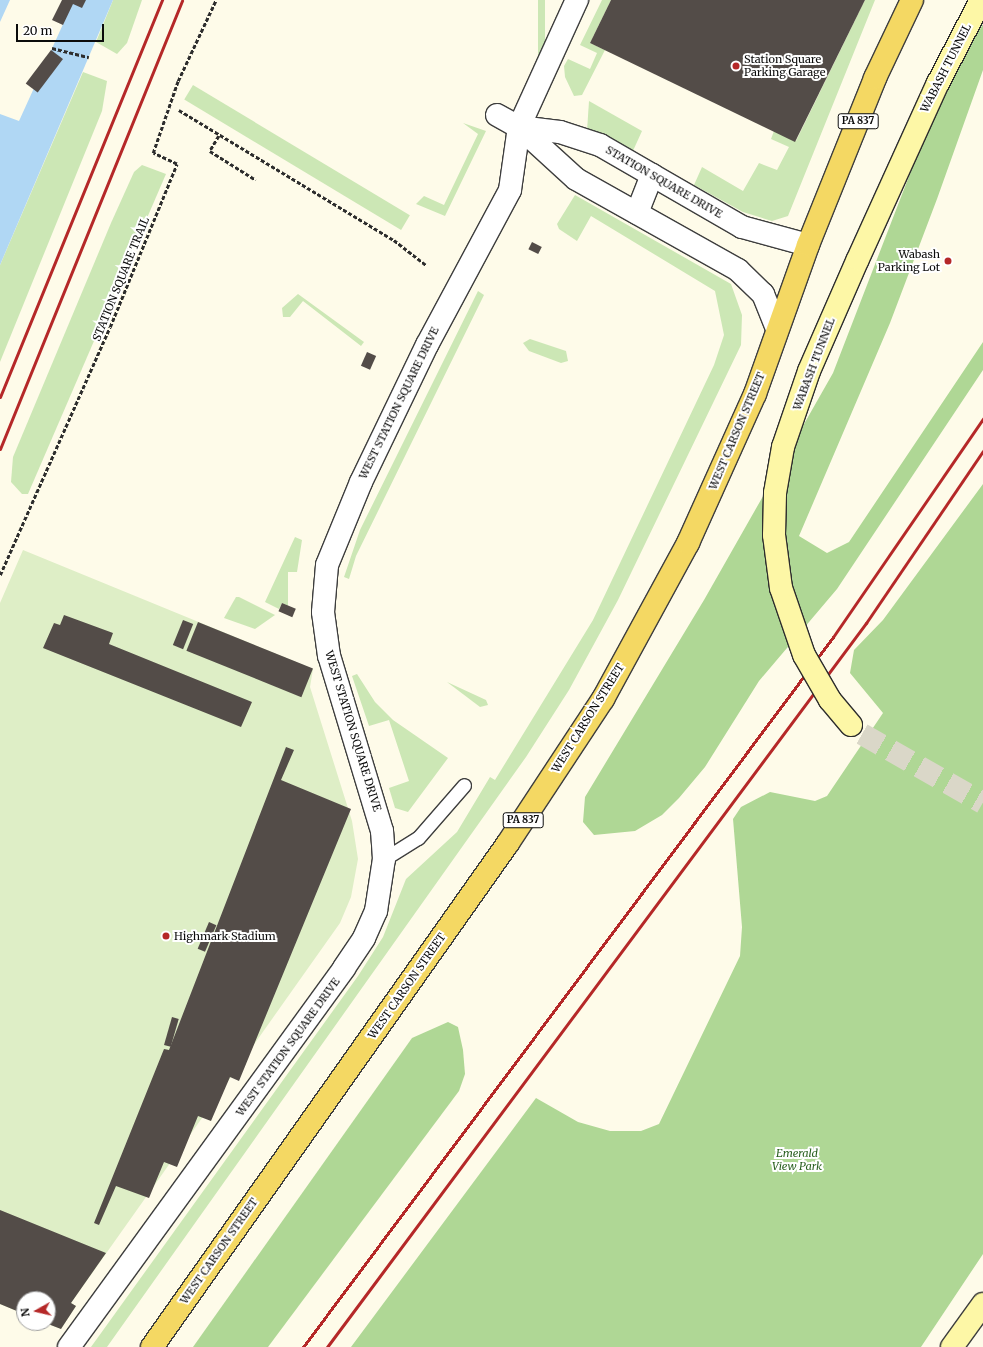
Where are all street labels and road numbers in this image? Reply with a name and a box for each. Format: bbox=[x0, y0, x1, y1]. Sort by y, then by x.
street label: WABASH TUNNEL bbox=[918, 21, 974, 115]
road number: PA 837 bbox=[837, 113, 879, 129]
street label: STATION SQUARE DRIVE bbox=[603, 143, 725, 221]
street label: STATION SQUARE TRAIL bbox=[90, 215, 152, 343]
street label: WABASH TUNNEL bbox=[790, 316, 838, 412]
street label: WEST STATION SQUARE DRIVE bbox=[356, 325, 442, 481]
street label: WEST CARSON STREET bbox=[706, 370, 768, 492]
street label: WEST STATION SQUARE DRIVE bbox=[322, 649, 384, 813]
street label: WEST CARSON STREET bbox=[549, 661, 627, 775]
road number: PA 837 bbox=[502, 812, 544, 828]
street label: WEST CARSON STREET bbox=[365, 931, 449, 1041]
street label: WEST STATION SQUARE DRIVE bbox=[233, 975, 343, 1119]
street label: WEST CARSON STREET bbox=[177, 1196, 261, 1306]

